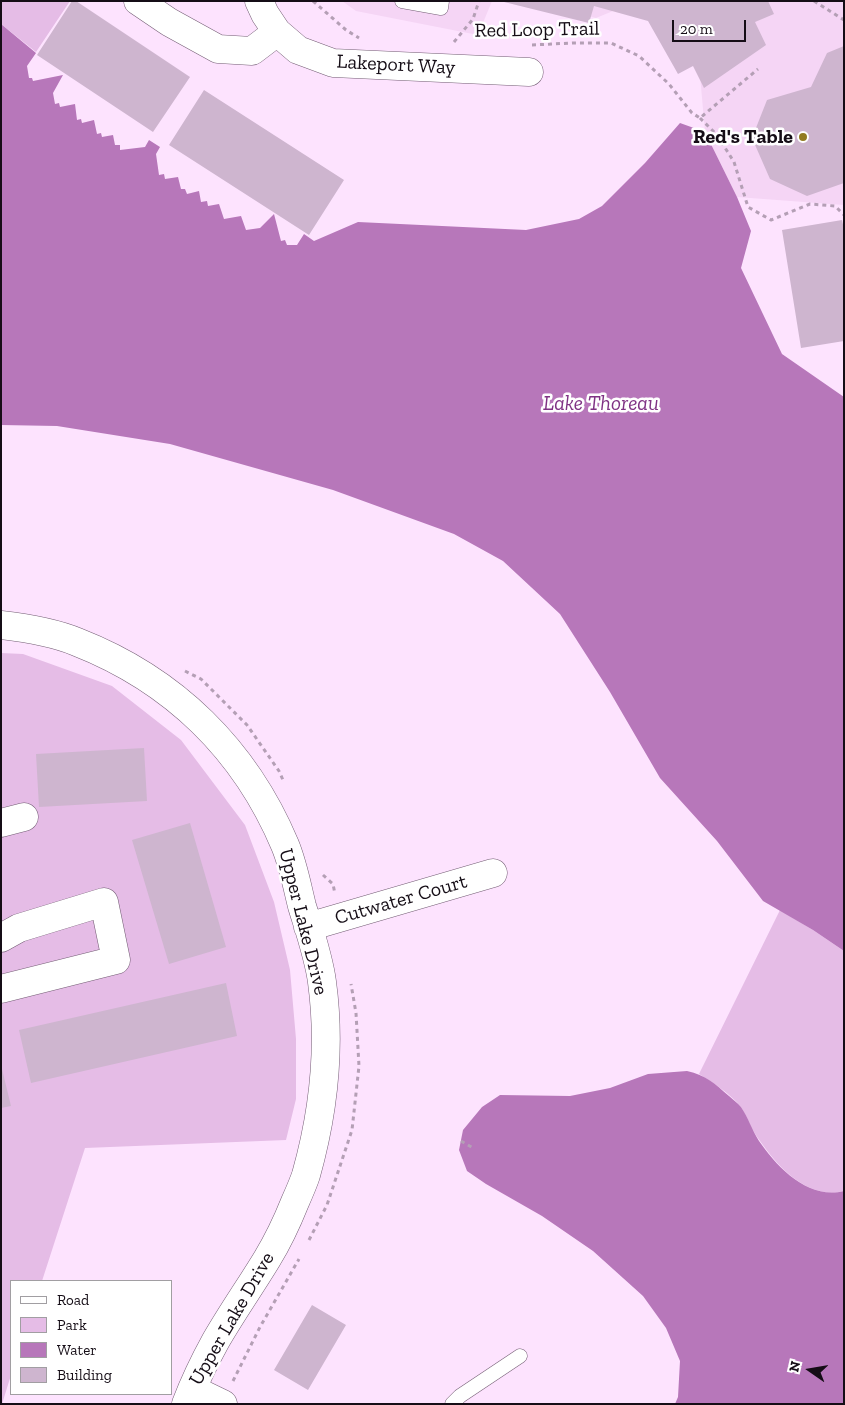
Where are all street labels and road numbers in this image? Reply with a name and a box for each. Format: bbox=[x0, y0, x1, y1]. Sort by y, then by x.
street label: Red Loop Trail bbox=[474, 17, 600, 43]
street label: Lakeport Way bbox=[336, 50, 456, 80]
street label: Upper Lake Drive bbox=[273, 846, 333, 998]
street label: Cutwater Court bbox=[332, 870, 470, 930]
street label: Upper Lake Drive bbox=[184, 1248, 280, 1390]

